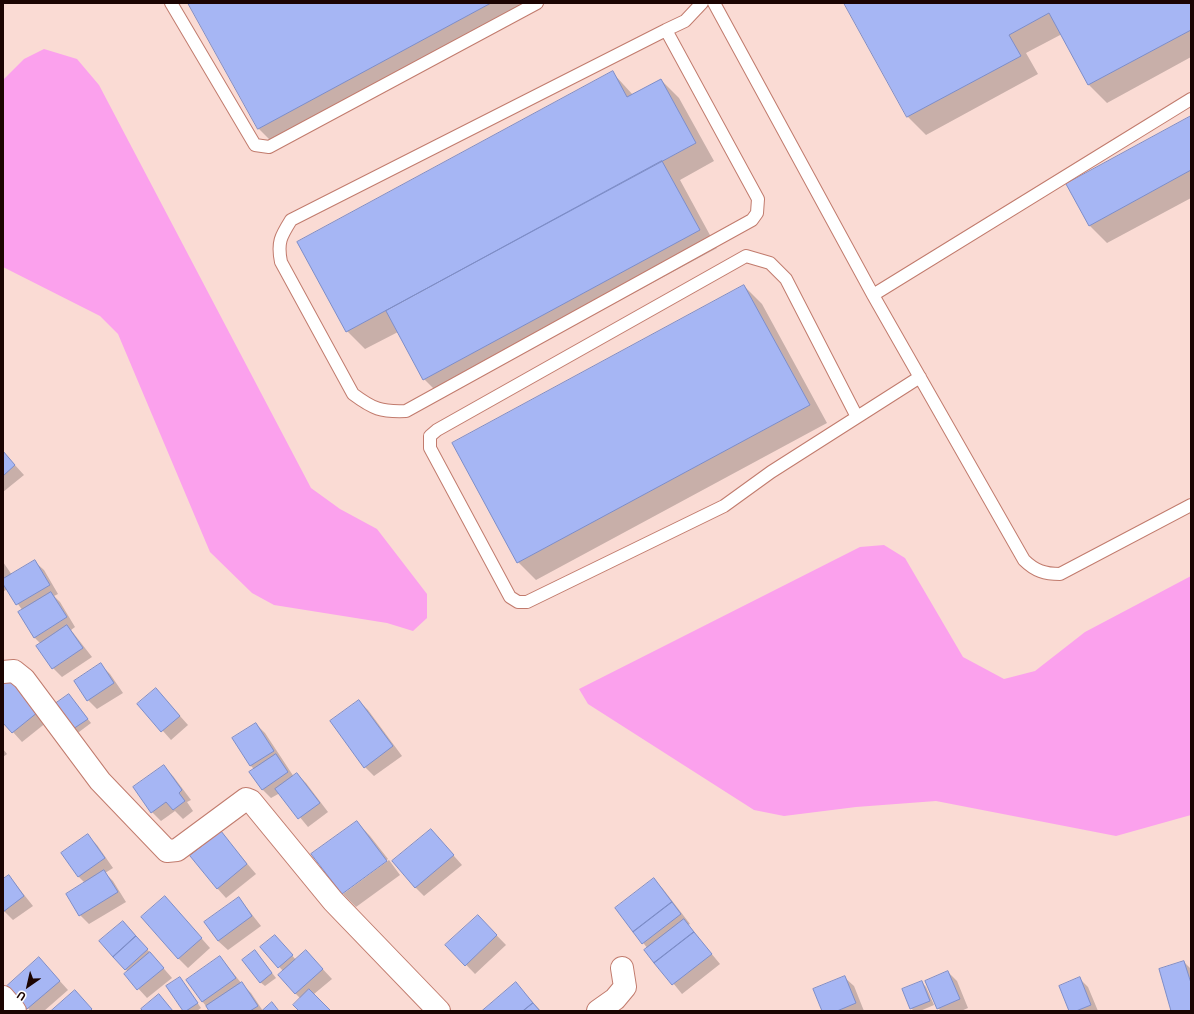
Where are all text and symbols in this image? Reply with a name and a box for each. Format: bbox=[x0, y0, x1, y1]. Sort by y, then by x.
north arrow bbox=[8, 966, 48, 1006]
text: U bbox=[13, 988, 29, 1005]

